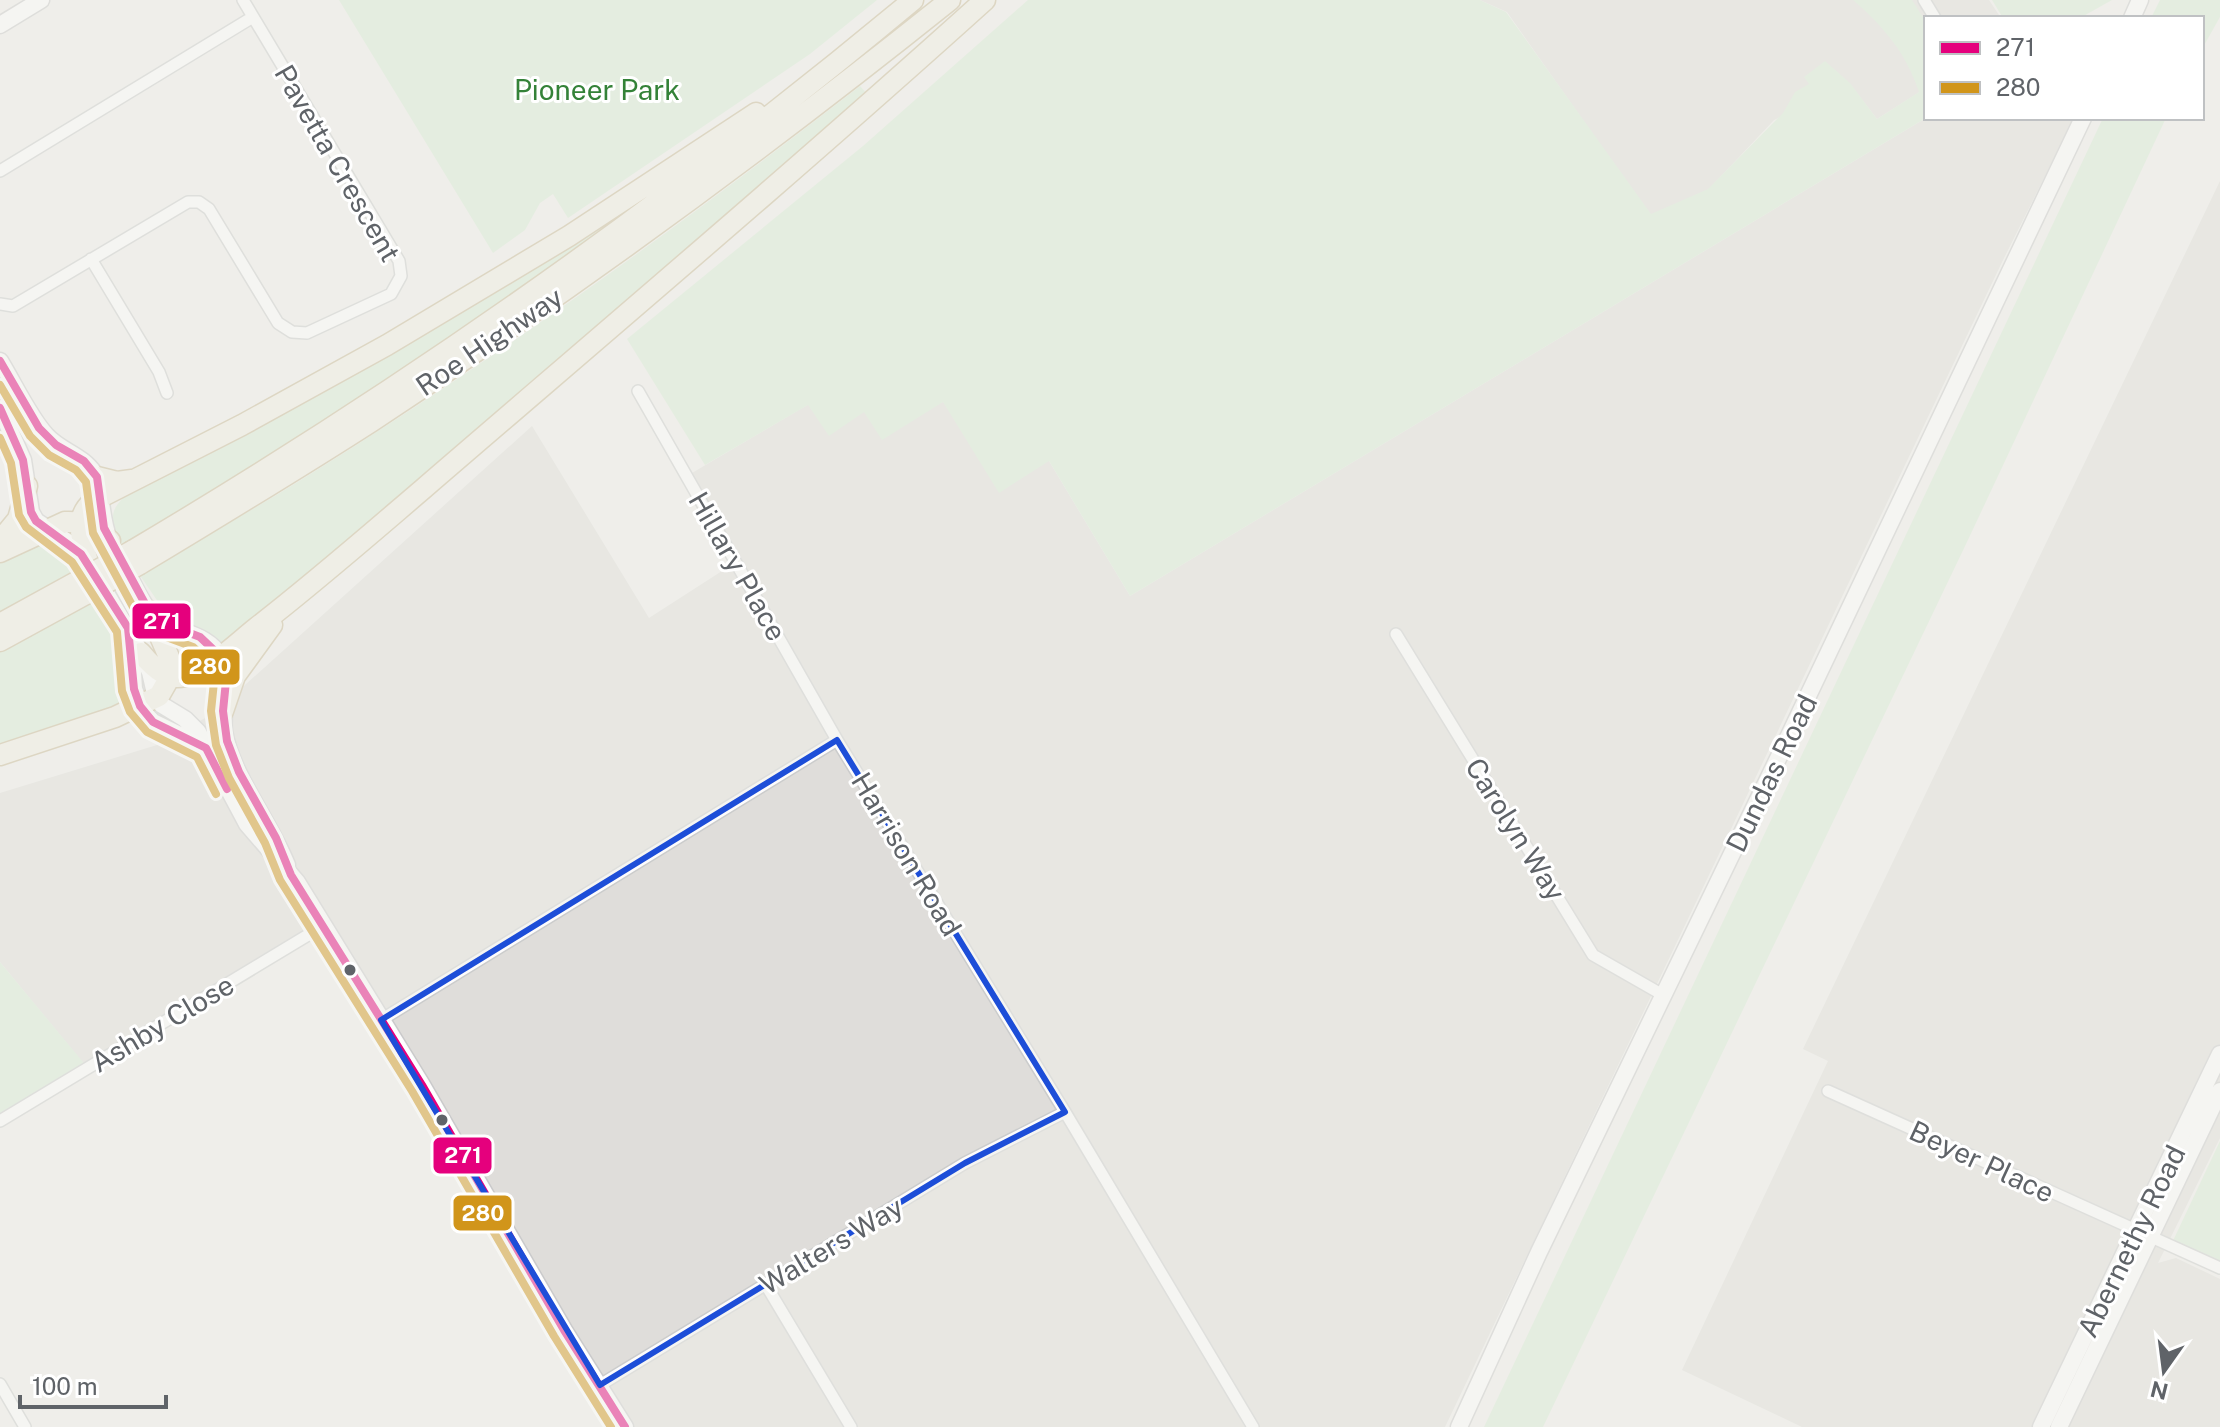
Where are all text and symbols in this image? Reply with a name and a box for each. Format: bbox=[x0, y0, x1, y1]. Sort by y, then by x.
legend bbox=[1924, 16, 2204, 120]
text: 271 bbox=[1996, 33, 2035, 61]
street label: Pavetta Crescent bbox=[268, 59, 408, 267]
park label: Pioneer Park bbox=[514, 73, 680, 106]
text: 280 bbox=[1996, 73, 2040, 101]
street label: Roe Highway bbox=[409, 280, 569, 402]
street label: Hillary Place bbox=[682, 486, 794, 646]
line badge: 271 bbox=[131, 602, 192, 640]
text: 271 bbox=[143, 608, 181, 634]
line badge: 280 bbox=[180, 648, 241, 686]
text: 280 bbox=[189, 653, 231, 679]
street label: Dundas Road bbox=[1719, 689, 1823, 857]
street label: Carolyn Way bbox=[1459, 752, 1573, 906]
street label: Harrison Road bbox=[845, 766, 969, 942]
unlabelled marker bbox=[342, 962, 358, 978]
street label: Ashby Close bbox=[85, 967, 239, 1079]
unlabelled marker bbox=[434, 1112, 450, 1128]
street label: Beyer Place bbox=[1905, 1113, 2059, 1209]
line badge: 271 bbox=[432, 1136, 493, 1175]
street label: Abernethy Road bbox=[2070, 1140, 2192, 1342]
text: 271 bbox=[444, 1142, 482, 1168]
street label: Walters Way bbox=[753, 1189, 909, 1301]
line badge: 280 bbox=[452, 1194, 513, 1232]
text: 280 bbox=[462, 1200, 504, 1226]
north arrow bbox=[2124, 1331, 2204, 1411]
scale bar bbox=[20, 1359, 166, 1409]
text: 100 m bbox=[32, 1372, 98, 1400]
text: N bbox=[2148, 1376, 2171, 1405]

